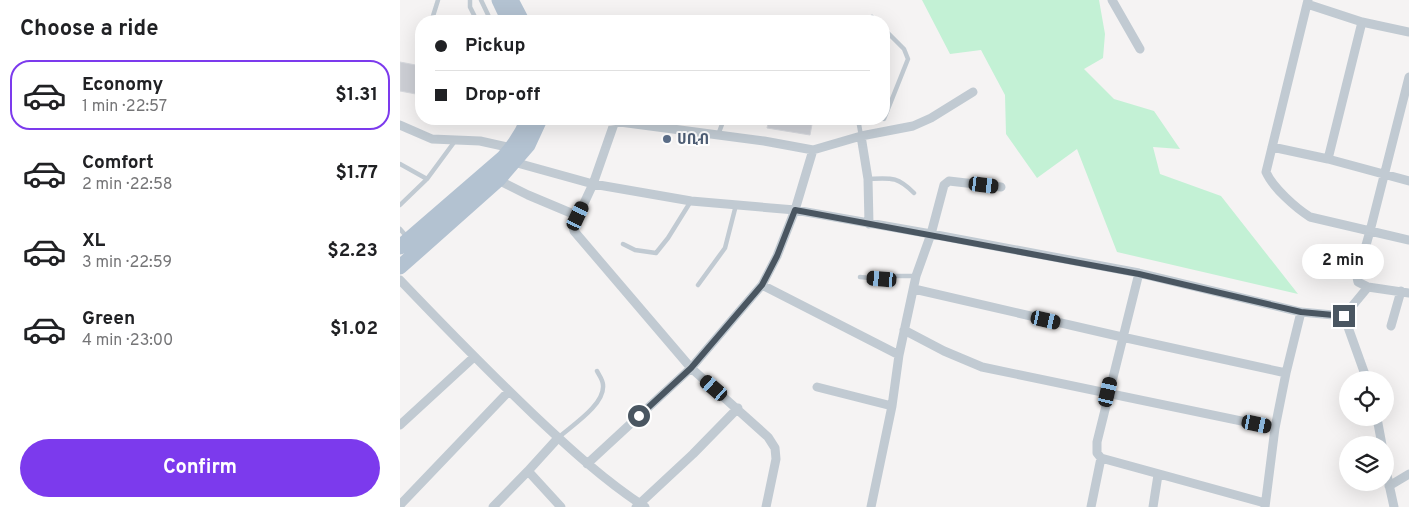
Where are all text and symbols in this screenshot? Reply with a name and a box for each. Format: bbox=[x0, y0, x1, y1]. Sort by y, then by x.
text: Choose a ride bbox=[20, 16, 158, 43]
text: Pickup bbox=[465, 34, 525, 58]
icon: car bbox=[22, 73, 67, 118]
text: Economy bbox=[82, 73, 163, 97]
text: $1.31 bbox=[335, 83, 378, 107]
text: Drop-off bbox=[465, 83, 540, 107]
text: 1 min · 22:57 bbox=[82, 97, 167, 117]
place label: ሀቢብ bbox=[677, 131, 709, 150]
marker: ሀቢብ bbox=[661, 133, 673, 145]
icon: car bbox=[22, 151, 67, 196]
text: Comfort bbox=[82, 151, 154, 175]
text: $1.77 bbox=[335, 161, 378, 185]
text: 2 min · 22:58 bbox=[82, 175, 173, 195]
car bbox=[968, 176, 999, 194]
car bbox=[564, 199, 591, 233]
icon: car bbox=[22, 229, 67, 274]
text: XL bbox=[82, 229, 105, 253]
text: $2.23 bbox=[327, 239, 378, 263]
callout: 2 min bbox=[1303, 244, 1385, 278]
text: 2 min bbox=[1322, 251, 1364, 271]
text: 3 min · 22:59 bbox=[82, 253, 172, 273]
car bbox=[866, 270, 897, 288]
route end bbox=[1333, 305, 1355, 327]
icon: car bbox=[22, 307, 67, 352]
text: Green bbox=[82, 307, 135, 331]
car bbox=[1029, 309, 1062, 331]
text: $1.02 bbox=[330, 317, 378, 341]
text: 4 min · 23:00 bbox=[82, 331, 173, 351]
map controls bbox=[1339, 371, 1394, 491]
button: locate bbox=[1339, 371, 1394, 426]
car bbox=[697, 372, 730, 404]
car bbox=[1097, 376, 1118, 408]
route start bbox=[628, 405, 650, 427]
car bbox=[1240, 414, 1273, 434]
button: layers bbox=[1339, 436, 1394, 491]
button: Confirm bbox=[20, 439, 380, 497]

